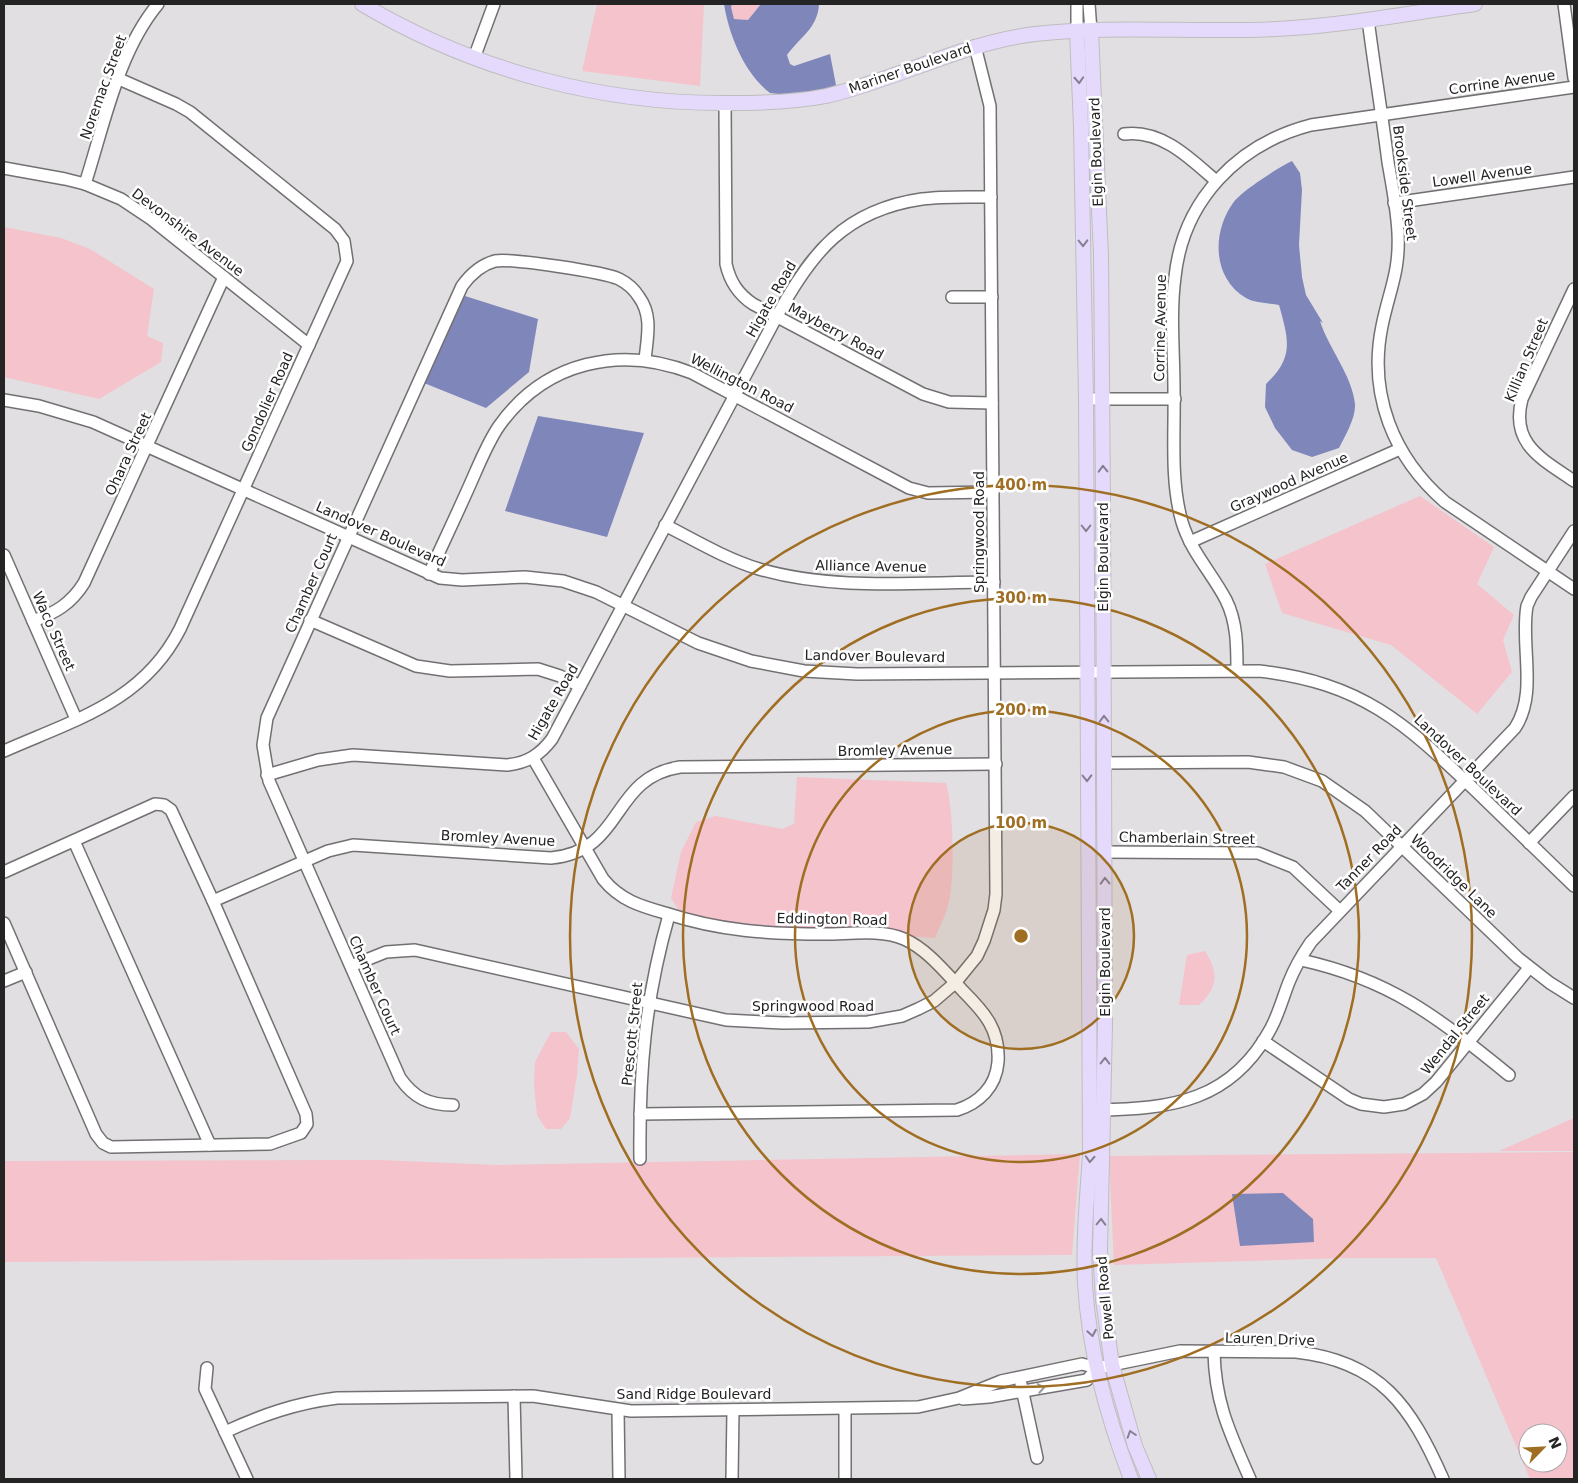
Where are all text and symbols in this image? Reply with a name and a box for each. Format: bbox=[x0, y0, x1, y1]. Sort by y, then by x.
street label: Noremac Street bbox=[77, 32, 130, 141]
street label: Mariner Boulevard bbox=[846, 39, 974, 97]
street label: Corrine Avenue bbox=[1448, 67, 1556, 97]
one-way arrow bbox=[1074, 77, 1084, 85]
street label: Elgin Boulevard bbox=[1086, 97, 1106, 207]
street label: Brookside Street bbox=[1390, 124, 1420, 242]
street label: Lowell Avenue bbox=[1431, 160, 1533, 190]
street label: Devonshire Avenue bbox=[129, 185, 247, 279]
one-way arrow bbox=[1078, 239, 1088, 247]
street label: Higate Road bbox=[743, 258, 799, 340]
street label: Corrine Avenue bbox=[1151, 274, 1169, 382]
street label: Mayberry Road bbox=[786, 299, 886, 363]
street label: Killian Street bbox=[1501, 315, 1551, 404]
street label: Gondolier Road bbox=[238, 350, 296, 454]
street label: Wellington Road bbox=[688, 350, 796, 416]
street label: Ohara Street bbox=[102, 409, 154, 498]
street label: Graywood Avenue bbox=[1228, 449, 1350, 515]
one-way arrow bbox=[1098, 464, 1108, 472]
street label: Springwood Road bbox=[971, 471, 987, 593]
text: 400 m bbox=[995, 476, 1047, 494]
street label: Landover Boulevard bbox=[314, 498, 448, 570]
street label: Elgin Boulevard bbox=[1095, 502, 1111, 612]
one-way arrow bbox=[1081, 524, 1091, 532]
street label: Chamber Court bbox=[282, 530, 340, 635]
street label: Alliance Avenue bbox=[815, 557, 927, 575]
street label: Waco Street bbox=[29, 589, 79, 673]
text: 300 m bbox=[995, 589, 1047, 607]
street label: Landover Boulevard bbox=[805, 647, 945, 665]
street label: Higate Road bbox=[525, 661, 581, 743]
text: 200 m bbox=[995, 701, 1047, 719]
street label: Landover Boulevard bbox=[1411, 711, 1525, 819]
one-way arrow bbox=[1098, 714, 1109, 722]
street label: Bromley Avenue bbox=[838, 741, 952, 759]
one-way arrow bbox=[1082, 774, 1092, 782]
text: 100 m bbox=[995, 814, 1047, 832]
street label: Tanner Road bbox=[1333, 821, 1405, 895]
street label: Bromley Avenue bbox=[440, 827, 556, 849]
street label: Chamberlain Street bbox=[1119, 829, 1256, 847]
street label: Woodridge Lane bbox=[1408, 831, 1500, 921]
one-way arrow bbox=[1099, 877, 1110, 885]
street label: Elgin Boulevard bbox=[1097, 907, 1113, 1017]
street label: Eddington Road bbox=[776, 910, 888, 928]
centre of rings bbox=[1012, 927, 1030, 945]
street label: Chamber Court bbox=[346, 933, 404, 1038]
street label: Prescott Street bbox=[619, 981, 645, 1086]
street label: Wendal Street bbox=[1418, 990, 1493, 1077]
street label: Springwood Road bbox=[752, 998, 874, 1014]
one-way arrow bbox=[1099, 1057, 1110, 1065]
one-way arrow bbox=[1084, 1155, 1095, 1163]
one-way arrow bbox=[1096, 1218, 1106, 1226]
street label: Powell Road bbox=[1093, 1255, 1117, 1341]
one-way arrow bbox=[1086, 1328, 1096, 1337]
street label: Lauren Drive bbox=[1225, 1329, 1315, 1349]
one-way arrow bbox=[1037, 1384, 1046, 1394]
street label: Sand Ridge Boulevard bbox=[617, 1386, 771, 1402]
north arrow bbox=[1518, 1423, 1568, 1473]
one-way arrow bbox=[1127, 1430, 1137, 1439]
text: N bbox=[1545, 1434, 1565, 1451]

